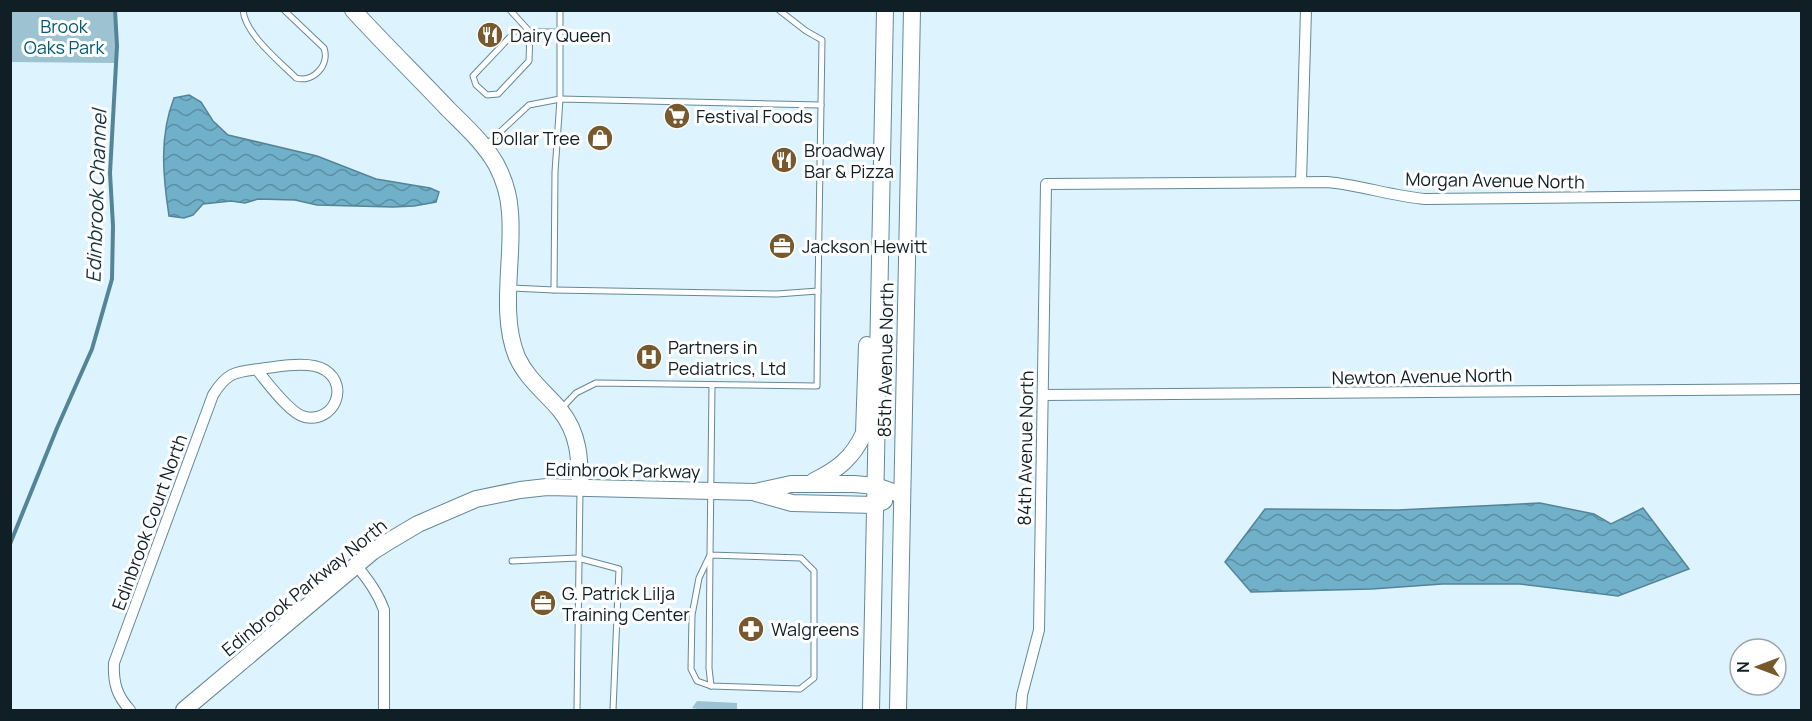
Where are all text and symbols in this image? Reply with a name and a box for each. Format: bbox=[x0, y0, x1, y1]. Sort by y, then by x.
park label: Brook Oaks Park bbox=[24, 14, 105, 59]
restaurant icon: Dairy Queen bbox=[475, 20, 505, 50]
place label: Dairy Queen bbox=[510, 23, 611, 47]
supermarket icon: Festival Foods bbox=[662, 101, 692, 131]
place label: Festival Foods bbox=[696, 104, 813, 128]
water label: Edinbrook Channel bbox=[79, 106, 113, 283]
shop icon: Dollar Tree bbox=[585, 123, 615, 153]
place label: Dollar Tree bbox=[492, 126, 580, 150]
place label: Broadway Bar & Pizza bbox=[804, 138, 894, 183]
restaurant icon: Broadway Bar & Pizza bbox=[769, 145, 799, 175]
street label: Morgan Avenue North bbox=[1405, 166, 1585, 194]
office icon: Jackson Hewitt bbox=[767, 231, 797, 261]
place label: Jackson Hewitt bbox=[802, 234, 927, 258]
street label: 85th Avenue North bbox=[872, 282, 898, 438]
place label: Partners in Pediatrics, Ltd bbox=[668, 335, 786, 380]
hospital icon: Partners in Pediatrics, Ltd bbox=[634, 342, 664, 372]
street label: Newton Avenue North bbox=[1331, 362, 1513, 390]
street label: 84th Avenue North bbox=[1012, 370, 1038, 526]
street label: Edinbrook Court North bbox=[106, 431, 192, 613]
street label: Edinbrook Parkway bbox=[545, 457, 701, 483]
street label: Edinbrook Parkway North bbox=[217, 513, 391, 661]
place label: G. Patrick Lilja Training Center bbox=[562, 581, 690, 626]
office icon: G. Patrick Lilja Training Center bbox=[528, 588, 558, 618]
pharmacy icon: Walgreens bbox=[736, 614, 766, 644]
place label: Walgreens bbox=[771, 617, 859, 641]
north arrow bbox=[1728, 637, 1788, 697]
text: N bbox=[1732, 661, 1754, 673]

